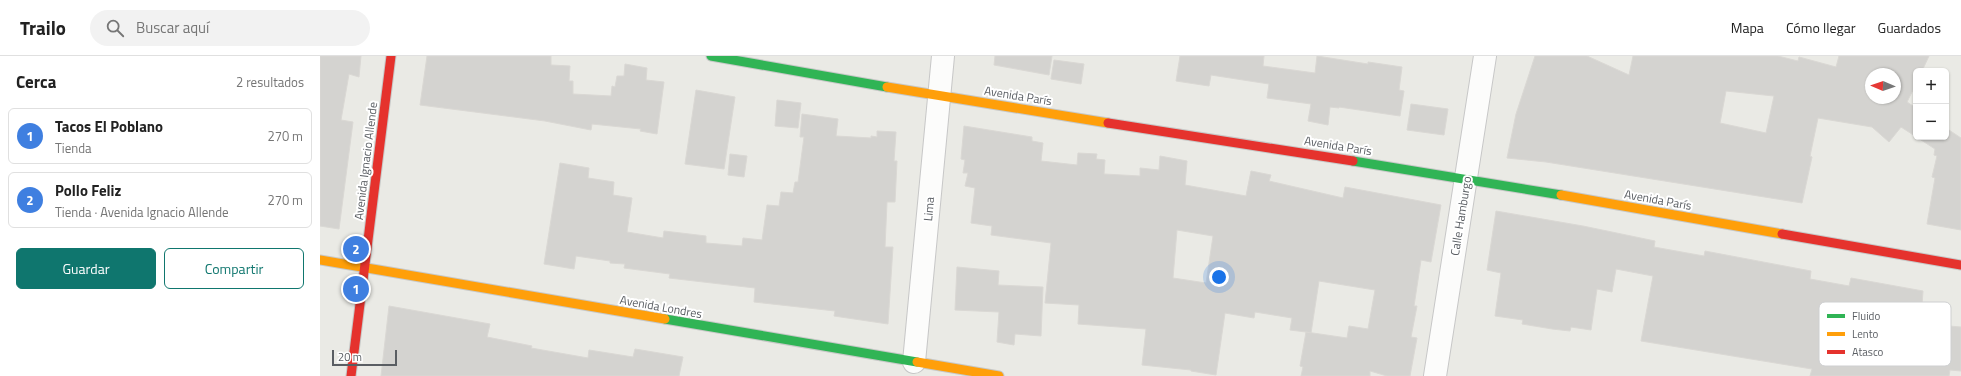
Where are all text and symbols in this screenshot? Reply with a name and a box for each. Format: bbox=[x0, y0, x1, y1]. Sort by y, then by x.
search box bbox=[90, 10, 370, 46]
text: Trailo bbox=[20, 13, 66, 42]
text: Buscar aquí bbox=[136, 16, 209, 39]
icon: search bbox=[104, 17, 126, 39]
text: Mapa bbox=[1731, 17, 1764, 38]
text: Cómo llegar bbox=[1786, 17, 1856, 38]
text: Guardados bbox=[1878, 17, 1941, 38]
north arrow bbox=[1865, 68, 1901, 104]
map controls bbox=[1913, 68, 1949, 140]
button: + bbox=[1913, 68, 1949, 104]
text: Cerca bbox=[16, 69, 56, 95]
text: 2 resultados bbox=[236, 72, 304, 92]
street label: Avenida París bbox=[983, 81, 1054, 110]
street label: Avenida Ignacio Allende bbox=[349, 101, 382, 221]
button: − bbox=[1913, 104, 1949, 140]
text: Tacos El Poblano bbox=[55, 115, 163, 138]
text: 1 bbox=[26, 126, 34, 146]
text: 270 m bbox=[267, 126, 303, 146]
street label: Avenida París bbox=[1303, 131, 1374, 160]
text: Tienda bbox=[55, 138, 92, 158]
street label: Calle Hamburgo bbox=[1445, 175, 1476, 257]
text: Pollo Feliz bbox=[55, 179, 121, 202]
street label: Avenida París bbox=[1623, 184, 1694, 215]
text: 2 bbox=[26, 190, 34, 210]
text: 270 m bbox=[267, 190, 303, 210]
street label: Lima bbox=[918, 196, 939, 222]
text: Tienda · Avenida Ignacio Allende bbox=[55, 202, 229, 222]
pin: 2 bbox=[343, 234, 369, 264]
button: Guardar bbox=[16, 248, 156, 289]
button: Compartir bbox=[164, 248, 304, 289]
your location bbox=[1209, 267, 1229, 287]
pin: 1 bbox=[343, 274, 369, 304]
street label: Avenida Londres bbox=[618, 290, 704, 323]
legend bbox=[1819, 302, 1951, 366]
text: Fluido bbox=[1852, 308, 1880, 324]
text: Lento bbox=[1852, 326, 1879, 342]
text: Atasco bbox=[1852, 344, 1884, 360]
scale bar bbox=[332, 348, 397, 367]
text: 20 m bbox=[338, 349, 362, 365]

